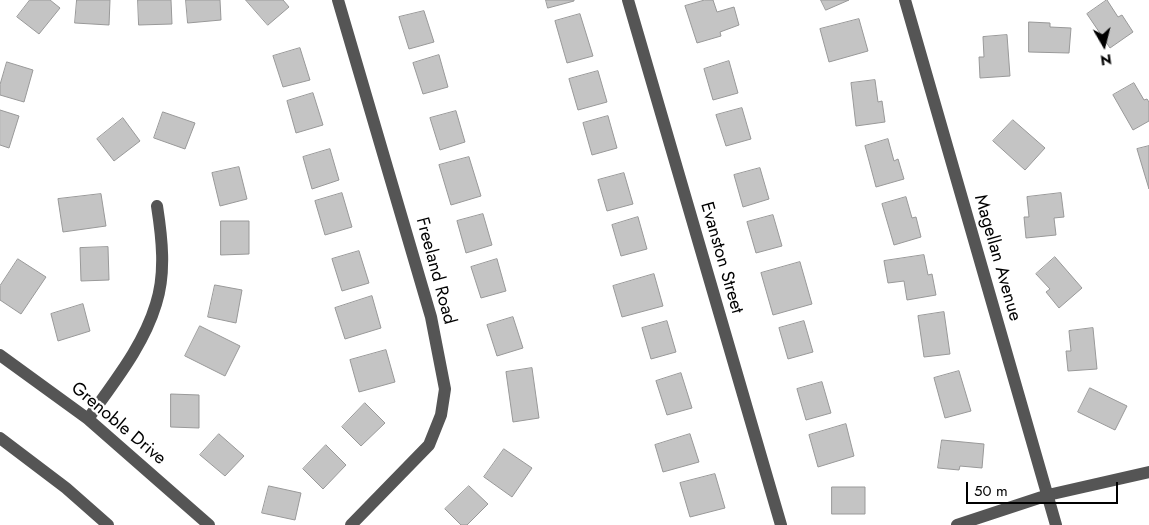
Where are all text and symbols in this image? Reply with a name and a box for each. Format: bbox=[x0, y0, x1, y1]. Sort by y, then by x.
north arrow bbox=[1079, 20, 1129, 70]
text: N bbox=[1099, 49, 1113, 71]
street label: Magellan Avenue bbox=[969, 192, 1025, 324]
street label: Evanston Street bbox=[695, 200, 747, 316]
street label: Freeland Road bbox=[410, 215, 460, 327]
street label: Grenoble Drive bbox=[66, 378, 170, 470]
scale bar bbox=[969, 472, 1122, 504]
text: 50 m bbox=[974, 480, 1008, 502]

